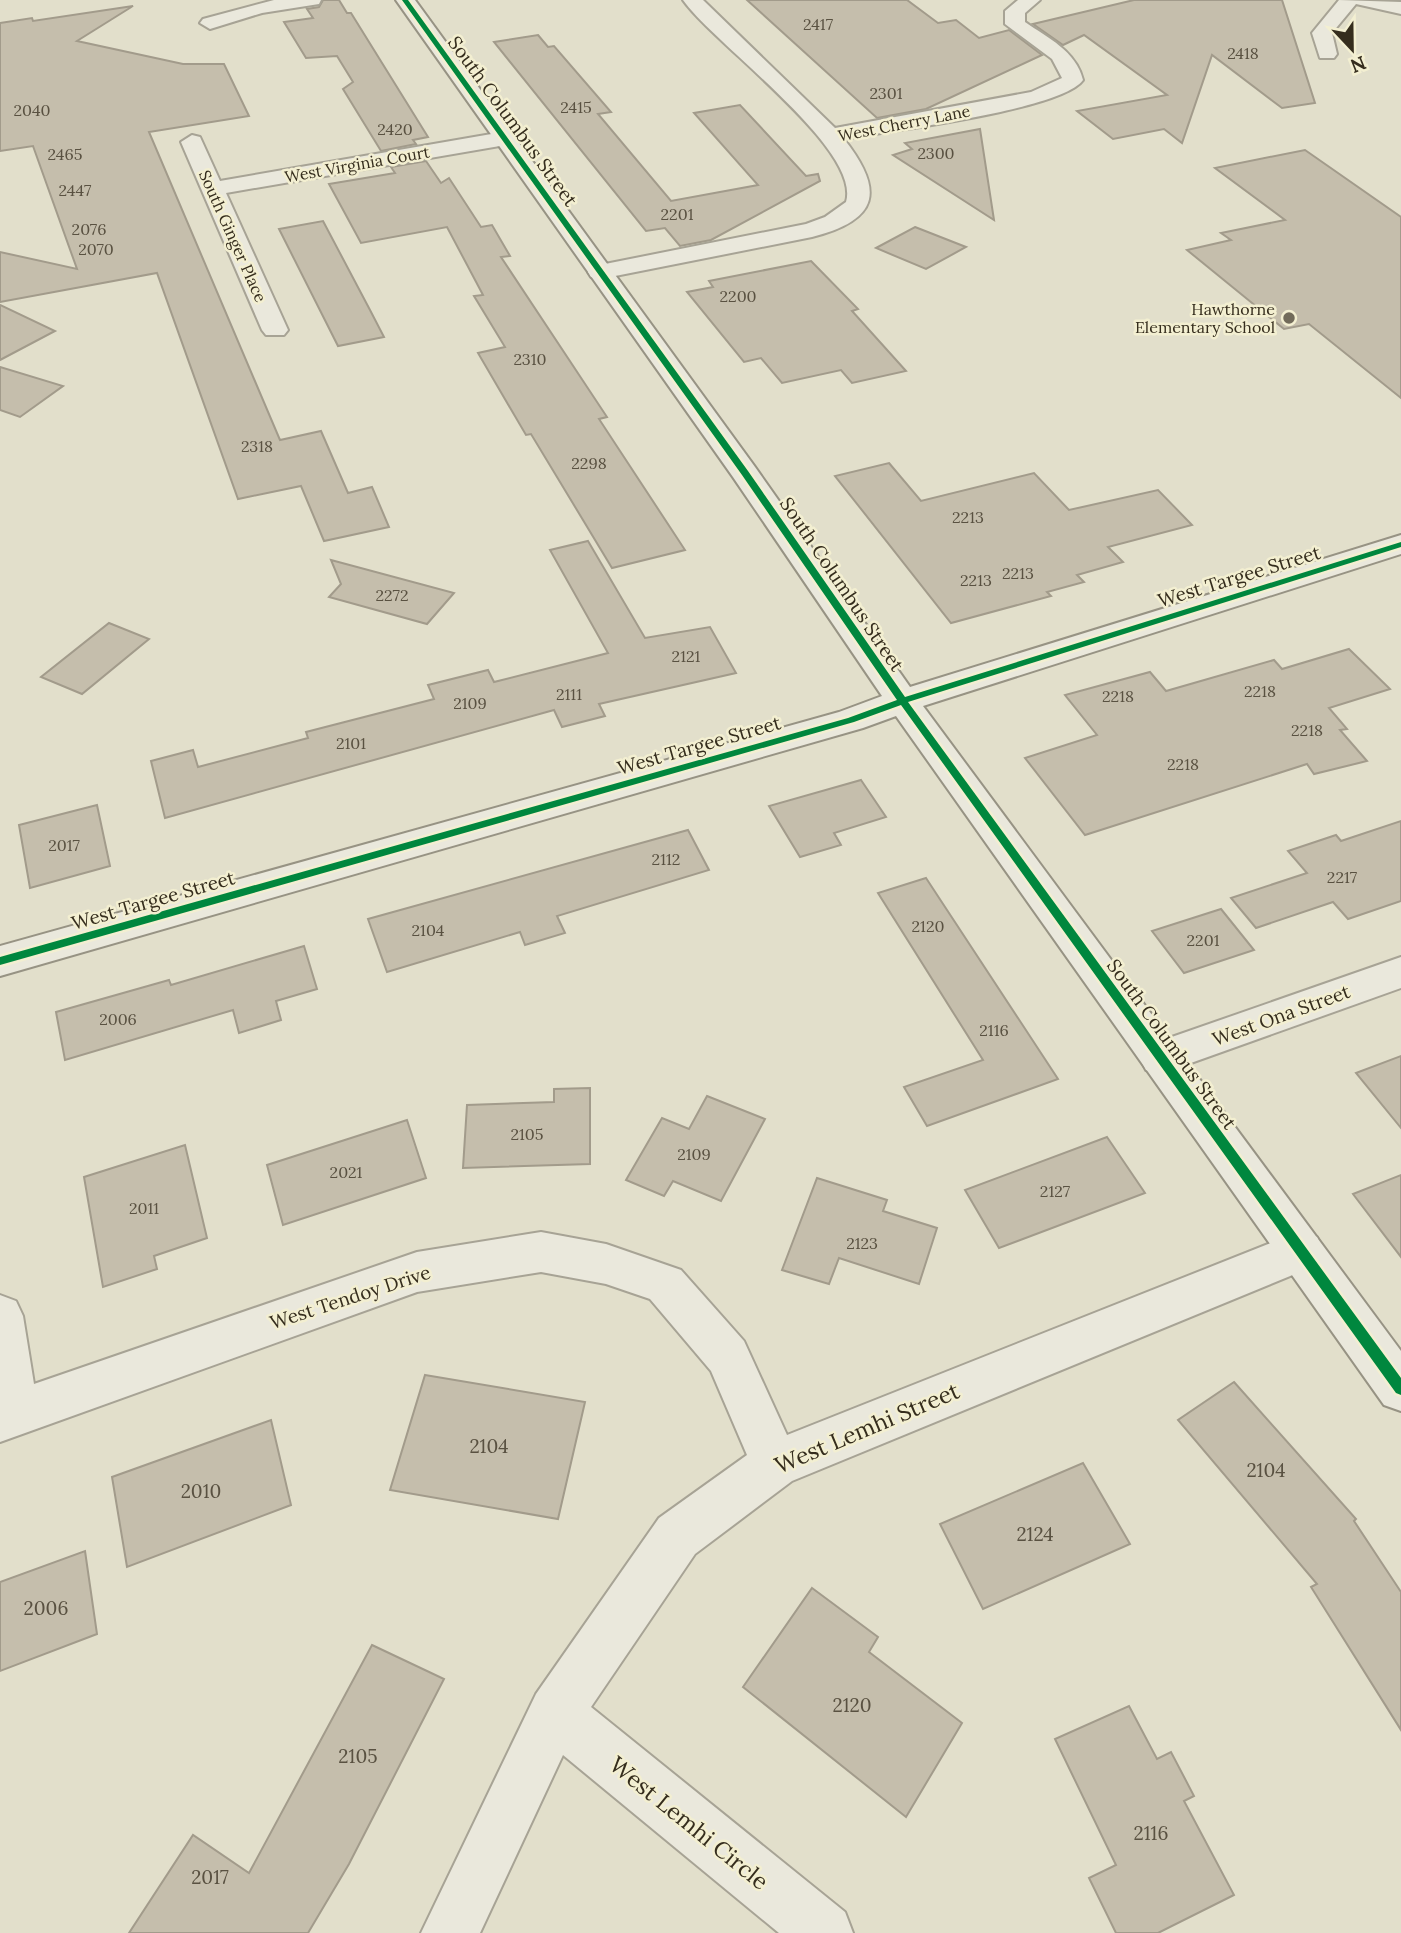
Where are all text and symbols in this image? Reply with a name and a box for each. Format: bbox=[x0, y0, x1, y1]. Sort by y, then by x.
house number: 2417 bbox=[803, 14, 834, 34]
north arrow bbox=[1317, 14, 1387, 84]
street label: South Columbus Street bbox=[443, 31, 583, 211]
house number: 2418 bbox=[1227, 43, 1259, 63]
text: N bbox=[1347, 51, 1370, 79]
house number: 2301 bbox=[869, 83, 903, 103]
house number: 2415 bbox=[560, 97, 592, 117]
house number: 2040 bbox=[13, 100, 51, 120]
street label: West Cherry Lane bbox=[836, 100, 972, 146]
house number: 2420 bbox=[377, 119, 413, 139]
street label: West Virginia Court bbox=[283, 141, 432, 187]
house number: 2300 bbox=[917, 143, 955, 163]
house number: 2465 bbox=[48, 144, 82, 164]
street label: South Ginger Place bbox=[195, 167, 271, 305]
house number: 2447 bbox=[59, 180, 92, 200]
house number: 2201 bbox=[661, 204, 694, 224]
house number: 2076 bbox=[72, 219, 106, 239]
house number: 2070 bbox=[78, 239, 114, 259]
house number: 2200 bbox=[719, 286, 757, 306]
place label: Hawthorne Elementary School bbox=[1135, 299, 1275, 337]
marker: Hawthorne Elementary School bbox=[1281, 310, 1297, 326]
house number: 2310 bbox=[513, 349, 547, 369]
house number: 2318 bbox=[241, 436, 273, 456]
house number: 2298 bbox=[571, 453, 607, 473]
street label: South Columbus Street bbox=[775, 492, 910, 676]
house number: 2213 bbox=[952, 507, 984, 527]
street label: West Targee Street bbox=[1155, 540, 1324, 612]
house number: 2213 bbox=[1002, 563, 1034, 583]
house number: 2213 bbox=[960, 570, 992, 590]
house number: 2272 bbox=[375, 585, 409, 605]
house number: 2121 bbox=[672, 646, 701, 666]
house number: 2218 bbox=[1244, 681, 1276, 701]
house number: 2111 bbox=[556, 684, 582, 704]
house number: 2218 bbox=[1102, 686, 1134, 706]
house number: 2109 bbox=[453, 693, 487, 713]
street label: West Targee Street bbox=[614, 710, 784, 780]
house number: 2218 bbox=[1291, 720, 1323, 740]
house number: 2101 bbox=[336, 733, 366, 753]
house number: 2218 bbox=[1167, 754, 1199, 774]
house number: 2017 bbox=[48, 835, 80, 855]
house number: 2112 bbox=[652, 849, 680, 869]
street label: West Targee Street bbox=[68, 865, 238, 935]
house number: 2217 bbox=[1327, 867, 1358, 887]
house number: 2120 bbox=[912, 916, 945, 936]
house number: 2104 bbox=[411, 920, 445, 940]
house number: 2201 bbox=[1187, 930, 1220, 950]
street label: South Columbus Street bbox=[1102, 954, 1242, 1134]
street label: West Ona Street bbox=[1209, 979, 1354, 1051]
house number: 2006 bbox=[99, 1009, 137, 1029]
house number: 2116 bbox=[979, 1020, 1009, 1040]
house number: 2105 bbox=[510, 1124, 544, 1144]
house number: 2109 bbox=[677, 1144, 711, 1164]
house number: 2021 bbox=[330, 1162, 363, 1182]
house number: 2127 bbox=[1040, 1181, 1071, 1201]
house number: 2011 bbox=[129, 1198, 159, 1218]
house number: 2123 bbox=[846, 1233, 878, 1253]
street label: West Tendoy Drive bbox=[267, 1260, 433, 1334]
street label: West Lemhi Street bbox=[770, 1375, 964, 1480]
house number: 2104 bbox=[469, 1434, 509, 1458]
house number: 2104 bbox=[1246, 1458, 1286, 1482]
house number: 2010 bbox=[181, 1479, 221, 1503]
house number: 2124 bbox=[1016, 1522, 1054, 1546]
house number: 2006 bbox=[24, 1596, 68, 1620]
house number: 2120 bbox=[832, 1693, 872, 1717]
house number: 2105 bbox=[338, 1744, 378, 1768]
street label: West Lemhi Circle bbox=[604, 1750, 775, 1896]
house number: 2116 bbox=[1133, 1821, 1169, 1845]
house number: 2017 bbox=[191, 1865, 229, 1889]

